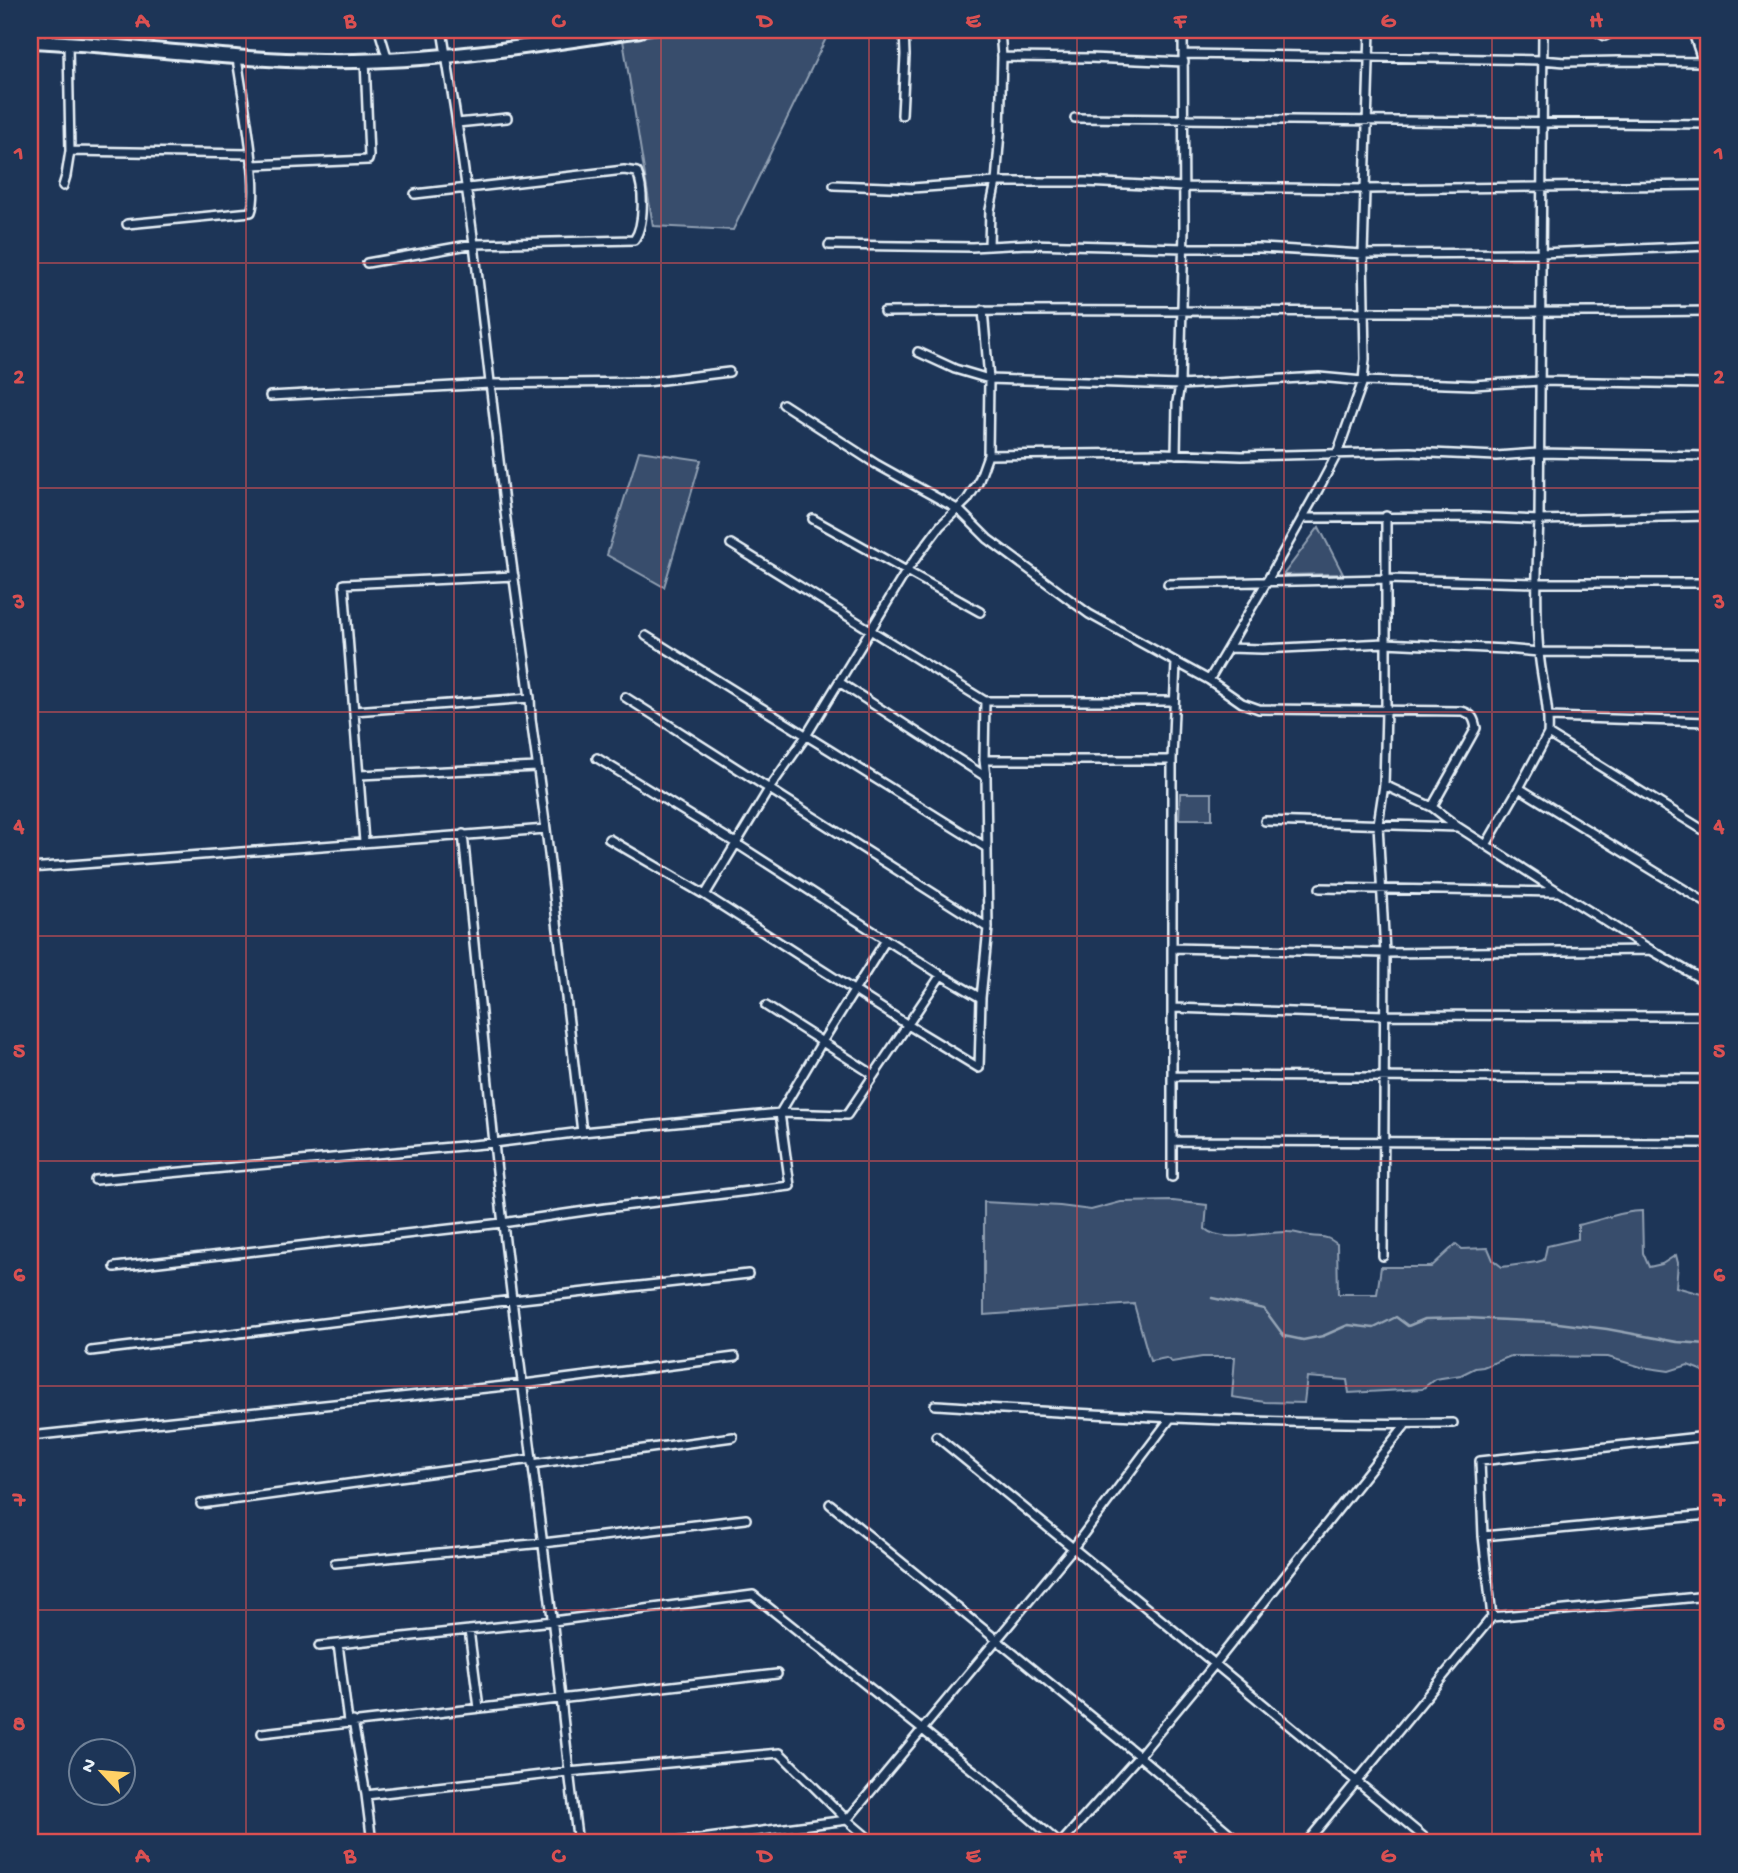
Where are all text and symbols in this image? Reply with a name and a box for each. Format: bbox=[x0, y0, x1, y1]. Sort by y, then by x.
text: A bbox=[134, 9, 150, 36]
text: B bbox=[343, 9, 357, 36]
text: C bbox=[552, 9, 567, 36]
text: D bbox=[756, 9, 774, 36]
text: E bbox=[966, 9, 982, 36]
text: F bbox=[1173, 9, 1188, 36]
text: G bbox=[1381, 9, 1397, 36]
text: H bbox=[1589, 9, 1603, 36]
text: 1 bbox=[13, 141, 24, 168]
text: 1 bbox=[1713, 141, 1724, 168]
text: 2 bbox=[13, 365, 25, 392]
text: 2 bbox=[1713, 365, 1725, 392]
text: 3 bbox=[12, 590, 25, 617]
text: 3 bbox=[1712, 590, 1725, 617]
text: 4 bbox=[13, 814, 25, 841]
text: 4 bbox=[1713, 814, 1725, 841]
text: 5 bbox=[13, 1039, 25, 1066]
text: 5 bbox=[1713, 1039, 1725, 1066]
text: 6 bbox=[13, 1263, 26, 1290]
text: 6 bbox=[1713, 1263, 1726, 1290]
text: 7 bbox=[12, 1488, 26, 1515]
text: 7 bbox=[1712, 1488, 1726, 1515]
text: 8 bbox=[13, 1712, 26, 1739]
text: 8 bbox=[1713, 1712, 1726, 1739]
north arrow bbox=[66, 1736, 136, 1806]
text: N bbox=[77, 1755, 103, 1777]
text: A bbox=[134, 1844, 150, 1871]
text: B bbox=[343, 1844, 357, 1871]
text: C bbox=[552, 1844, 567, 1871]
text: D bbox=[756, 1844, 774, 1871]
text: E bbox=[966, 1844, 982, 1871]
text: F bbox=[1173, 1844, 1188, 1871]
text: G bbox=[1381, 1844, 1397, 1871]
text: H bbox=[1589, 1844, 1603, 1871]

